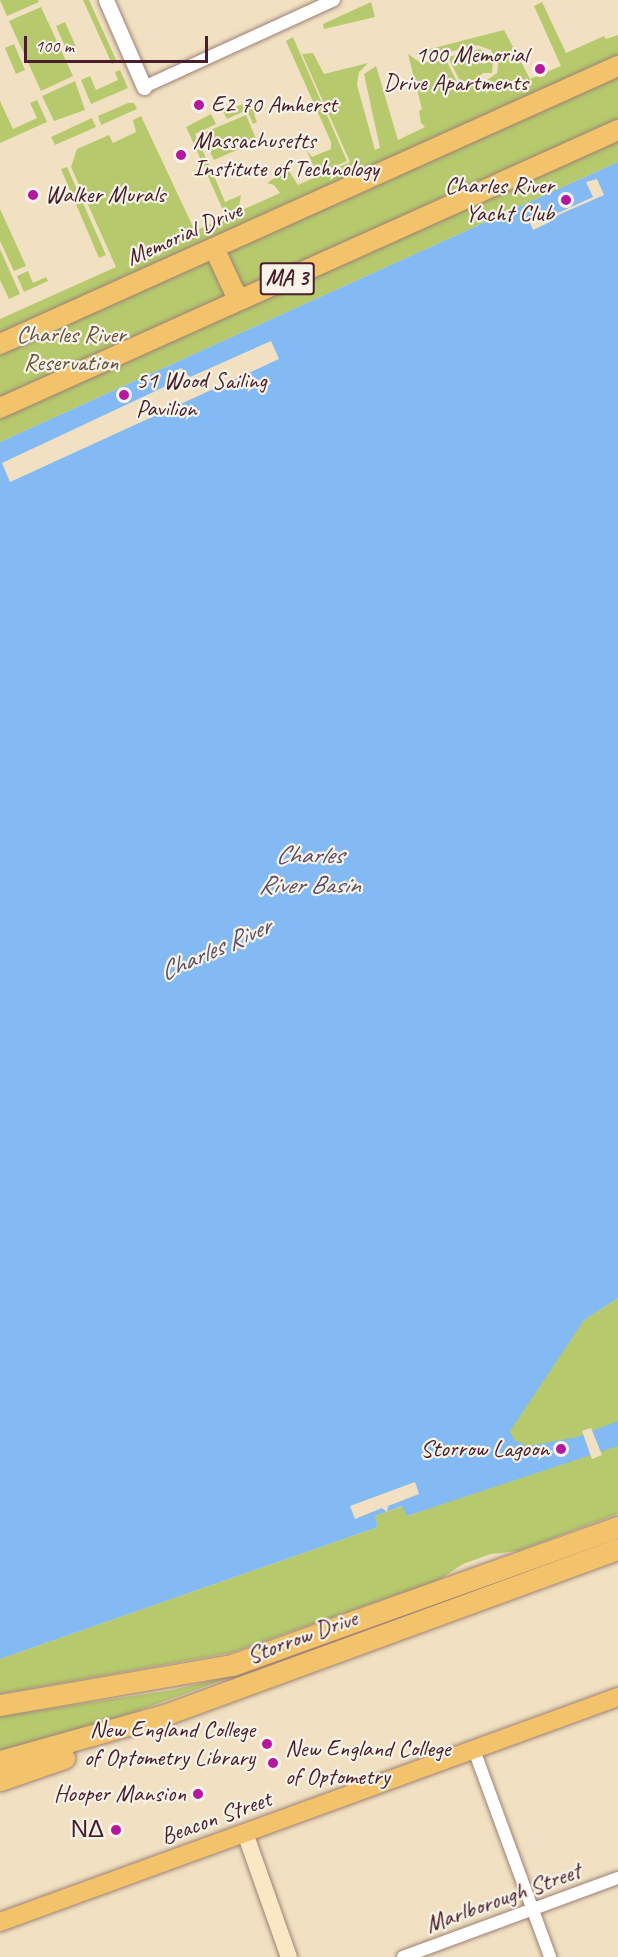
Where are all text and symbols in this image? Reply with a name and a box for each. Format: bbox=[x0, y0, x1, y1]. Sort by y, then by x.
scale bar bbox=[27, 24, 212, 62]
text: 100 m bbox=[35, 35, 74, 57]
place label: 100 Memorial Drive Apartments bbox=[383, 41, 528, 97]
marker: 100 Memorial Drive Apartments bbox=[533, 62, 547, 76]
place label: E2 70 Amherst bbox=[211, 91, 337, 119]
marker: E2 70 Amherst bbox=[192, 98, 206, 112]
place label: Massachusetts Institute of Technology bbox=[193, 127, 378, 183]
marker: Massachusetts Institute of Technology bbox=[174, 148, 188, 162]
place label: Charles River Yacht Club bbox=[445, 172, 554, 228]
place label: Walker Murals bbox=[45, 181, 164, 209]
marker: Walker Murals bbox=[26, 188, 40, 202]
marker: Charles River Yacht Club bbox=[559, 193, 573, 207]
street label: Memorial Drive bbox=[122, 196, 246, 272]
road number: MA 3 bbox=[258, 260, 316, 298]
park label: Charles River Reservation bbox=[16, 321, 126, 377]
place label: 51 Wood Sailing Pavilion bbox=[136, 367, 267, 423]
marker: 51 Wood Sailing Pavilion bbox=[117, 388, 131, 402]
water label: Charles River Basin bbox=[258, 839, 360, 900]
water label: Charles River bbox=[154, 911, 276, 987]
place label: Storrow Lagoon bbox=[419, 1435, 549, 1463]
marker: Storrow Lagoon bbox=[554, 1442, 568, 1456]
street label: Storrow Drive bbox=[243, 1604, 361, 1670]
place label: New England College of Optometry Library bbox=[84, 1716, 255, 1772]
place label: New England College of Optometry bbox=[285, 1735, 450, 1791]
marker: New England College of Optometry Library bbox=[260, 1737, 274, 1751]
marker: New England College of Optometry bbox=[266, 1756, 280, 1770]
place label: Hooper Mansion bbox=[54, 1780, 186, 1808]
street label: Beacon Street bbox=[157, 1785, 275, 1851]
marker: Hooper Mansion bbox=[191, 1787, 205, 1801]
place label: ΝΔ bbox=[71, 1816, 104, 1844]
marker: ΝΔ bbox=[109, 1823, 123, 1837]
street label: Marlborough Street bbox=[422, 1857, 584, 1939]

